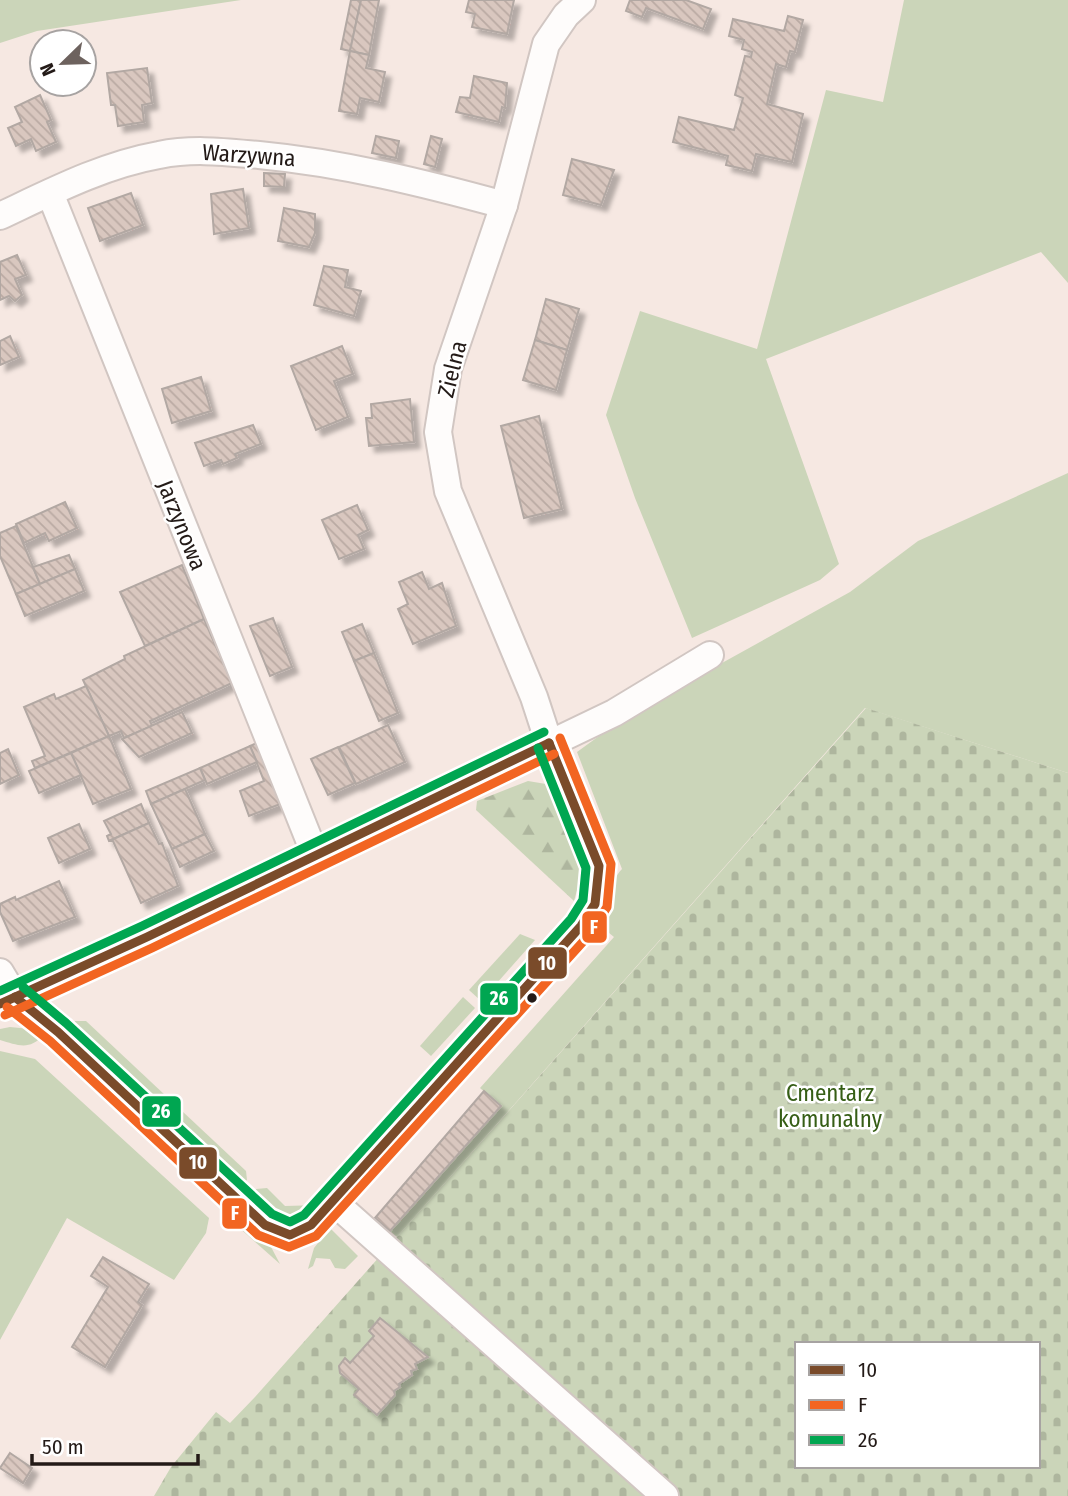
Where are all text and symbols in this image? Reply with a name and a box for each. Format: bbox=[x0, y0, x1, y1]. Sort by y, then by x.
north arrow bbox=[28, 28, 98, 98]
text: N bbox=[35, 60, 61, 79]
street label: Warzywna bbox=[201, 138, 297, 172]
street label: Zielna bbox=[431, 338, 473, 400]
street label: Jarzynowa bbox=[151, 476, 213, 574]
line badge: F bbox=[581, 910, 608, 944]
text: F bbox=[590, 916, 599, 939]
line badge: 10 bbox=[527, 946, 568, 980]
text: 10 bbox=[538, 952, 556, 975]
line badge: 26 bbox=[479, 982, 519, 1016]
text: 26 bbox=[489, 987, 508, 1010]
unlabelled marker bbox=[525, 991, 539, 1005]
park label: Cmentarz komunalny bbox=[778, 1079, 883, 1133]
line badge: 26 bbox=[141, 1095, 182, 1128]
text: 26 bbox=[151, 1100, 170, 1123]
line badge: 10 bbox=[178, 1146, 218, 1180]
text: 10 bbox=[189, 1151, 207, 1174]
line badge: F bbox=[221, 1197, 248, 1230]
text: F bbox=[231, 1202, 240, 1225]
legend bbox=[795, 1342, 1040, 1468]
text: 10 bbox=[858, 1357, 877, 1383]
text: F bbox=[858, 1392, 867, 1418]
scale bar bbox=[32, 1422, 198, 1466]
text: 26 bbox=[858, 1427, 878, 1453]
text: 50 m bbox=[42, 1434, 84, 1460]

